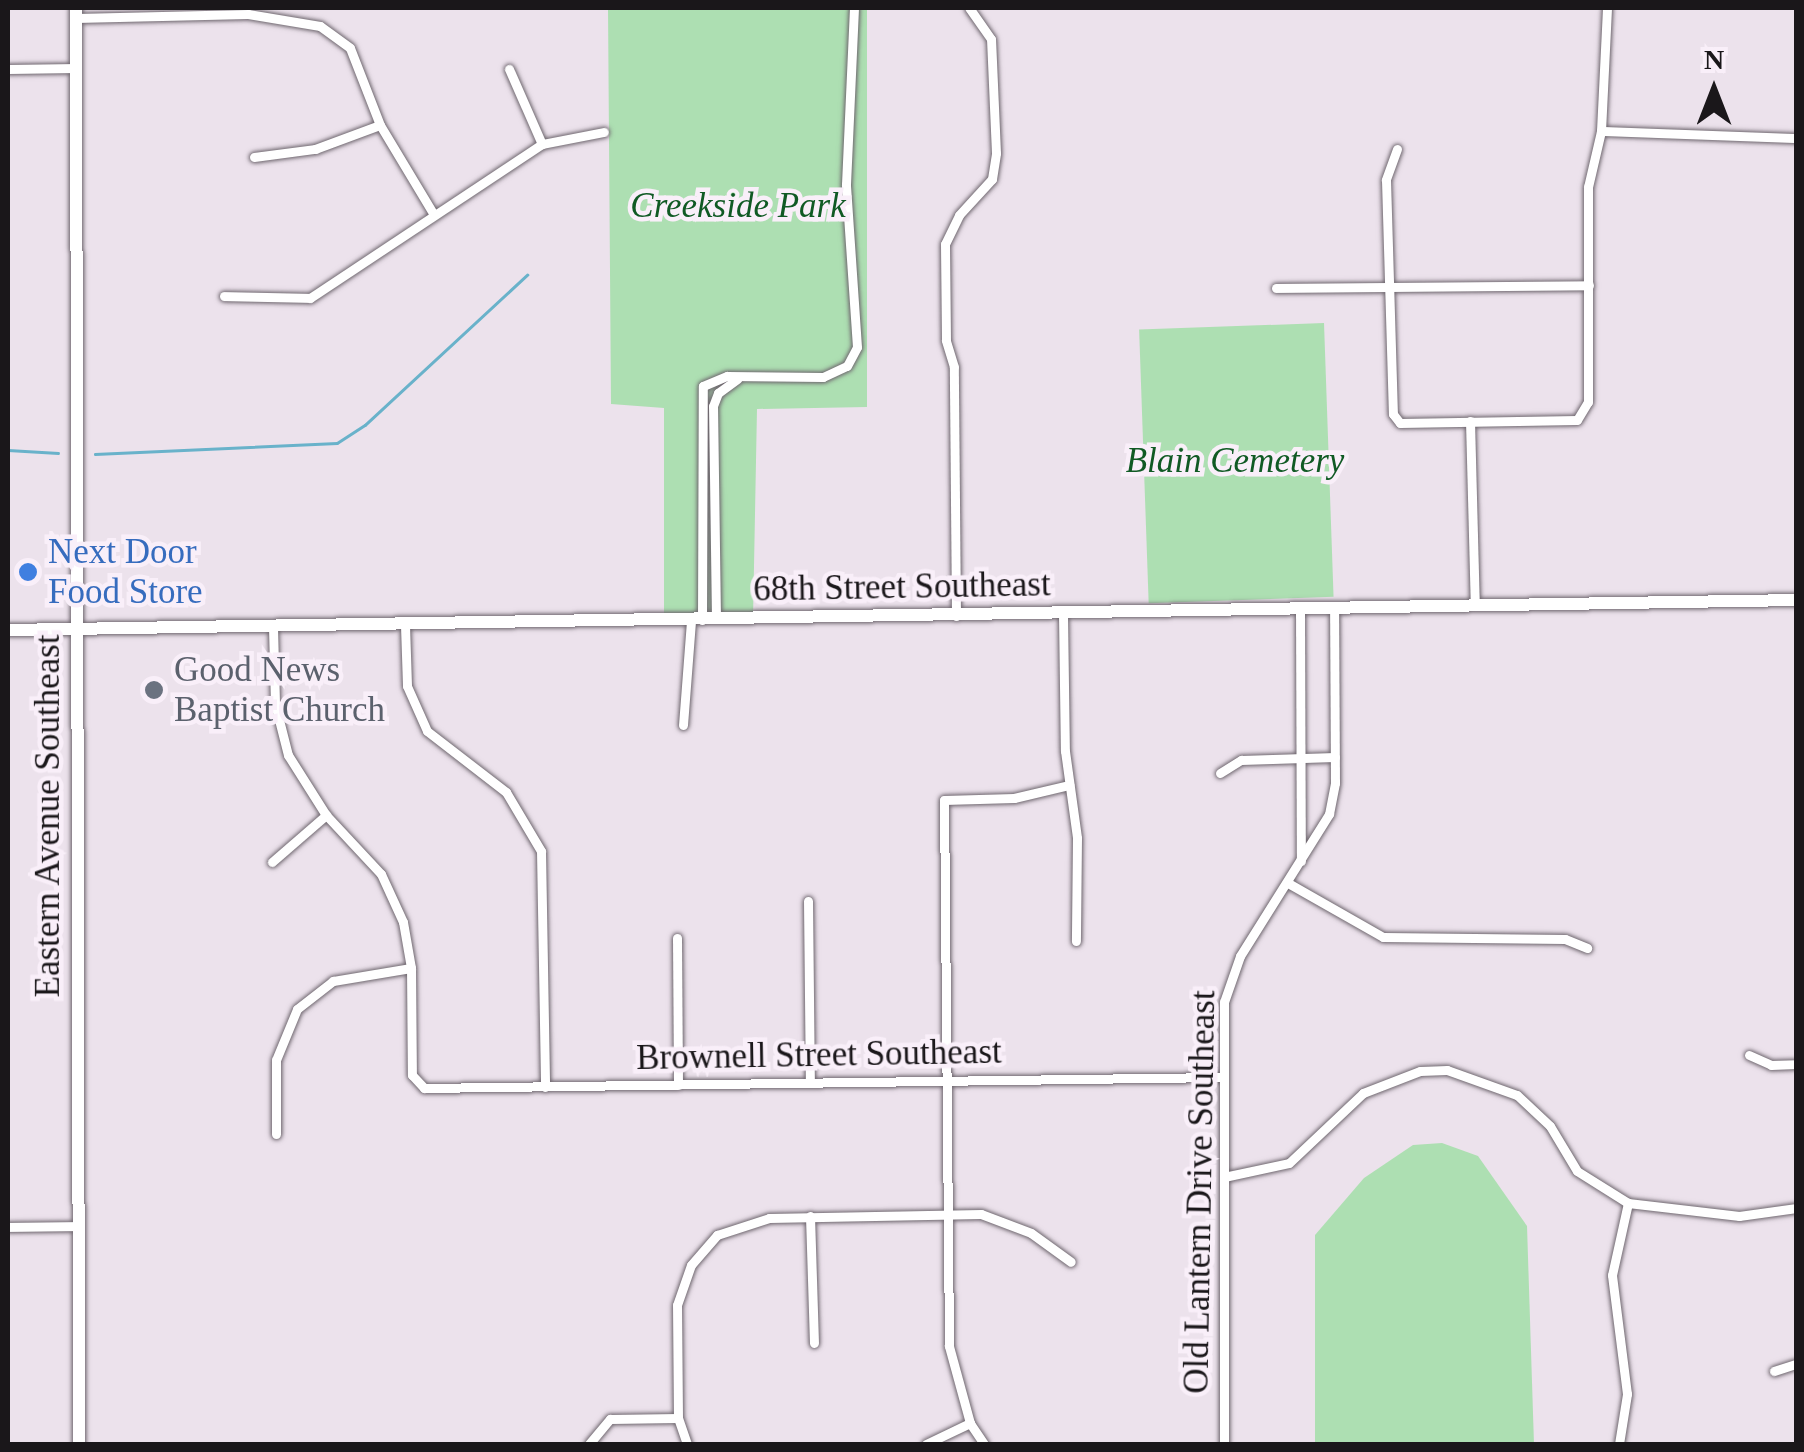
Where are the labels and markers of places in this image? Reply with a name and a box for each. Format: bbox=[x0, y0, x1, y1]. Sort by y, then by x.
place label: Next Door Food Store bbox=[48, 531, 203, 613]
marker: Next Door Food Store bbox=[17, 561, 39, 583]
place label: Good News Baptist Church bbox=[174, 649, 385, 731]
marker: Good News Baptist Church bbox=[143, 679, 165, 701]

